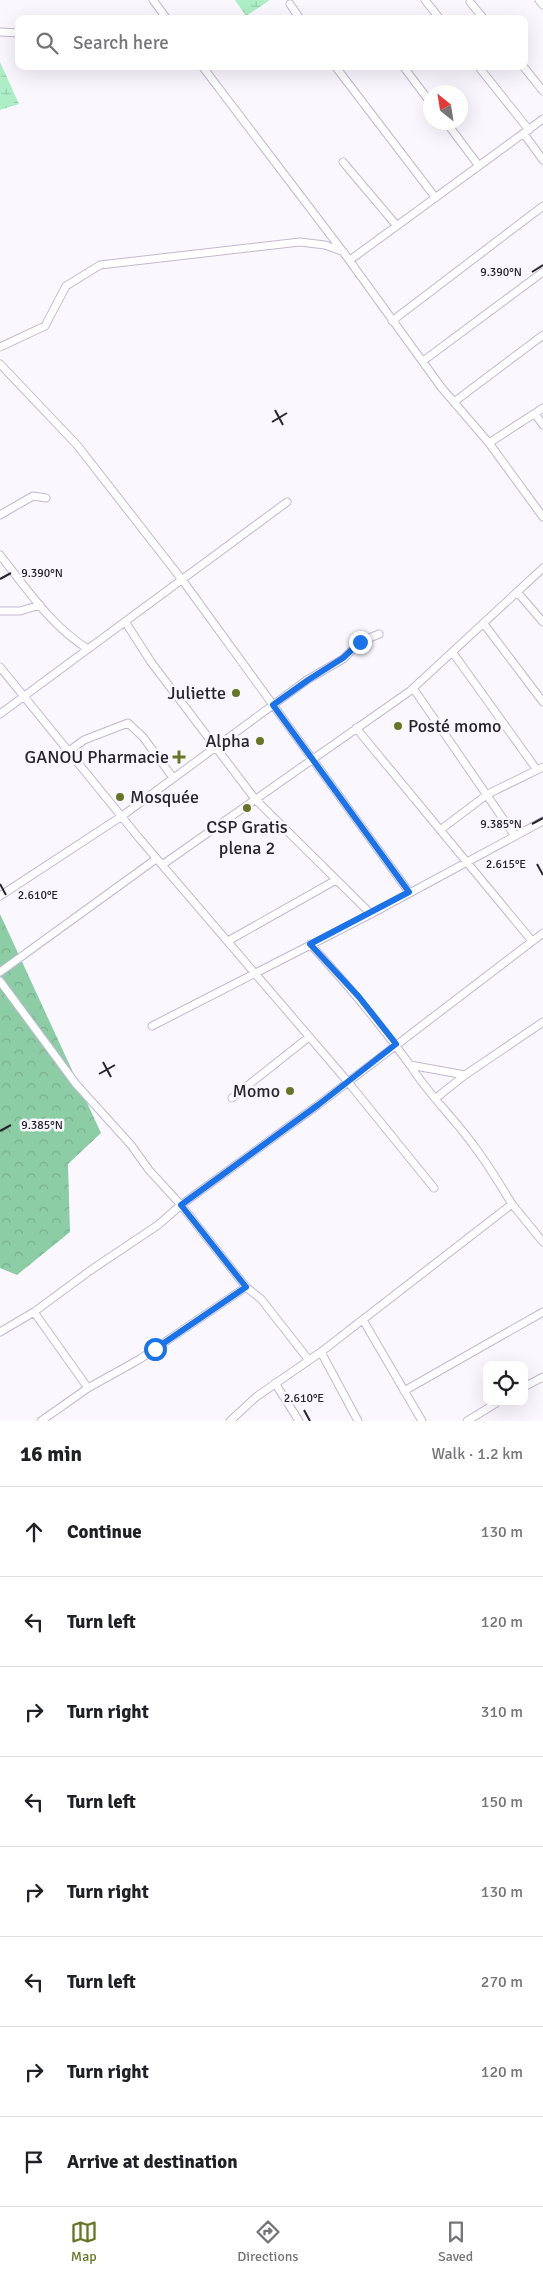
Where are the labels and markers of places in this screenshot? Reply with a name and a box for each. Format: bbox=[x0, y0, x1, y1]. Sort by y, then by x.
place label: Juliette bbox=[168, 682, 226, 704]
marker: Juliette bbox=[230, 687, 242, 699]
place label: Posté momo bbox=[408, 715, 501, 737]
marker: Posté momo bbox=[392, 720, 404, 732]
place label: Alpha bbox=[205, 730, 250, 752]
marker: Alpha bbox=[254, 735, 266, 747]
place label: GANOU Pharmacie bbox=[25, 746, 169, 768]
marker: GANOU Pharmacie bbox=[173, 751, 185, 763]
place label: Mosquée bbox=[130, 786, 199, 808]
marker: Mosquée bbox=[114, 791, 126, 803]
marker: CSP Gratis plena 2 bbox=[241, 802, 253, 814]
place label: CSP Gratis plena 2 bbox=[206, 816, 288, 859]
place label: Momo bbox=[232, 1080, 280, 1102]
marker: Momo bbox=[284, 1085, 296, 1097]

